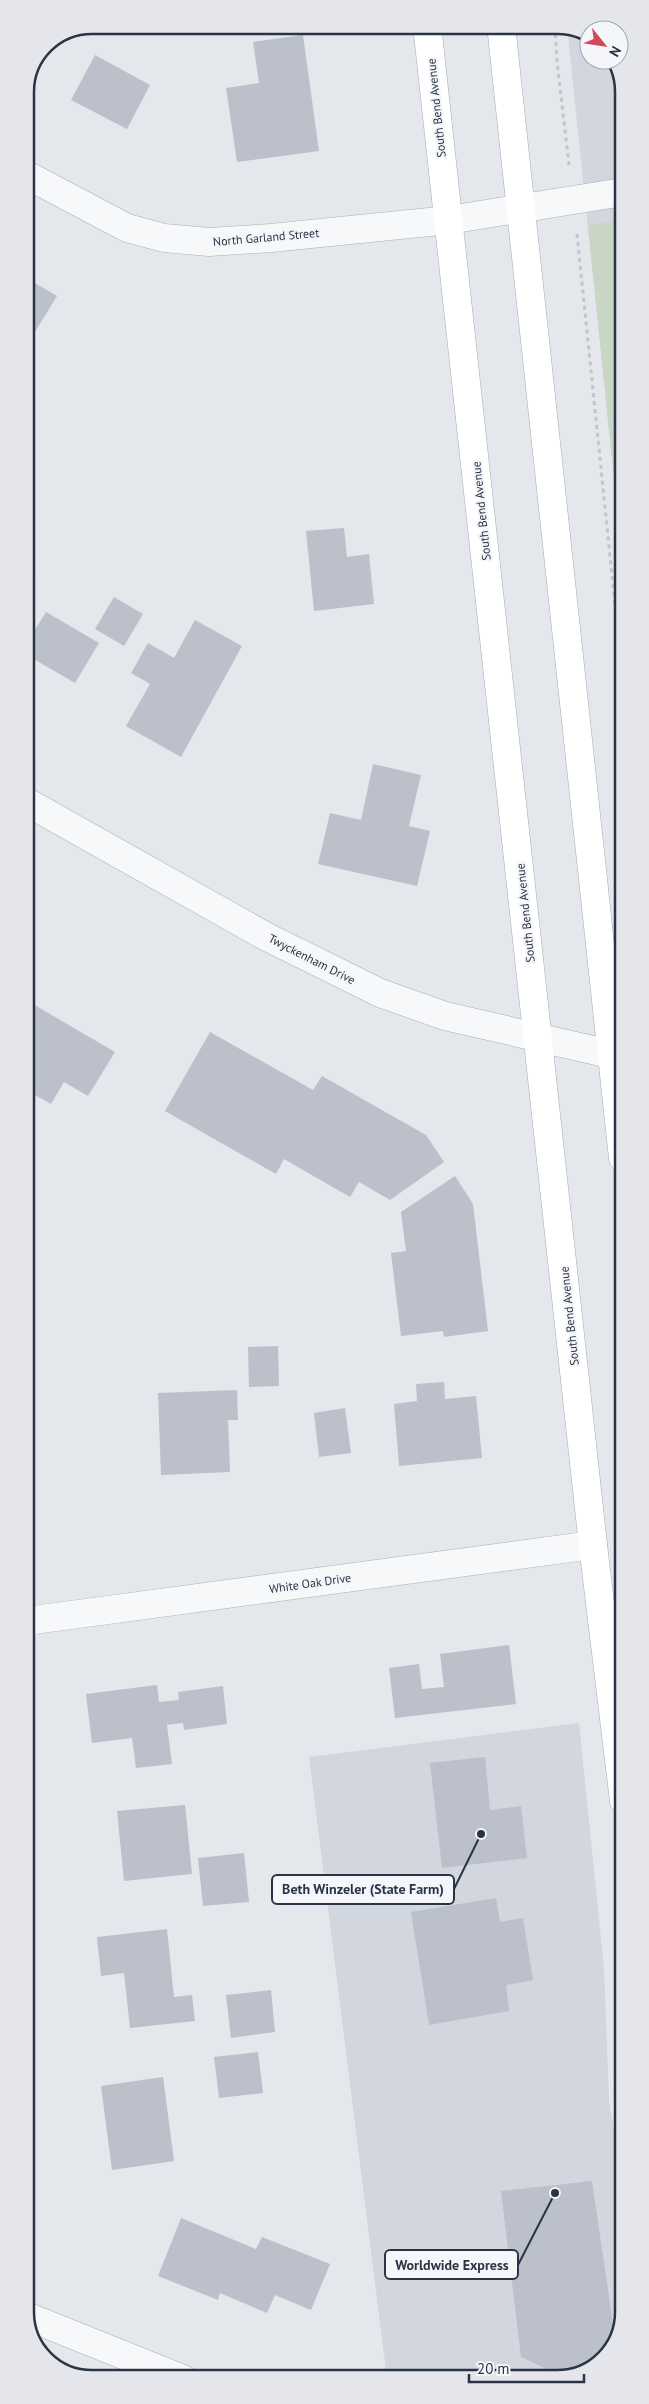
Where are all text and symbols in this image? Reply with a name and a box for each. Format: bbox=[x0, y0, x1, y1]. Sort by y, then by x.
north arrow bbox=[579, 20, 629, 70]
text: N bbox=[605, 43, 625, 60]
street label: South Bend Avenue bbox=[423, 58, 449, 158]
street label: North Garland Street bbox=[212, 225, 320, 249]
street label: South Bend Avenue bbox=[468, 461, 494, 561]
street label: South Bend Avenue bbox=[512, 863, 538, 963]
street label: Twyckenham Drive bbox=[266, 931, 358, 987]
street label: South Bend Avenue bbox=[556, 1266, 582, 1366]
street label: White Oak Drive bbox=[268, 1570, 352, 1596]
callout: Beth Winzeler (State Farm) bbox=[272, 1875, 454, 1904]
text: Beth Winzeler (State Farm) bbox=[282, 1880, 444, 1898]
callout: Worldwide Express bbox=[385, 2250, 518, 2279]
text: Worldwide Express bbox=[395, 2256, 509, 2274]
scale bar bbox=[469, 2352, 584, 2384]
text: 20 m bbox=[477, 2359, 510, 2378]

